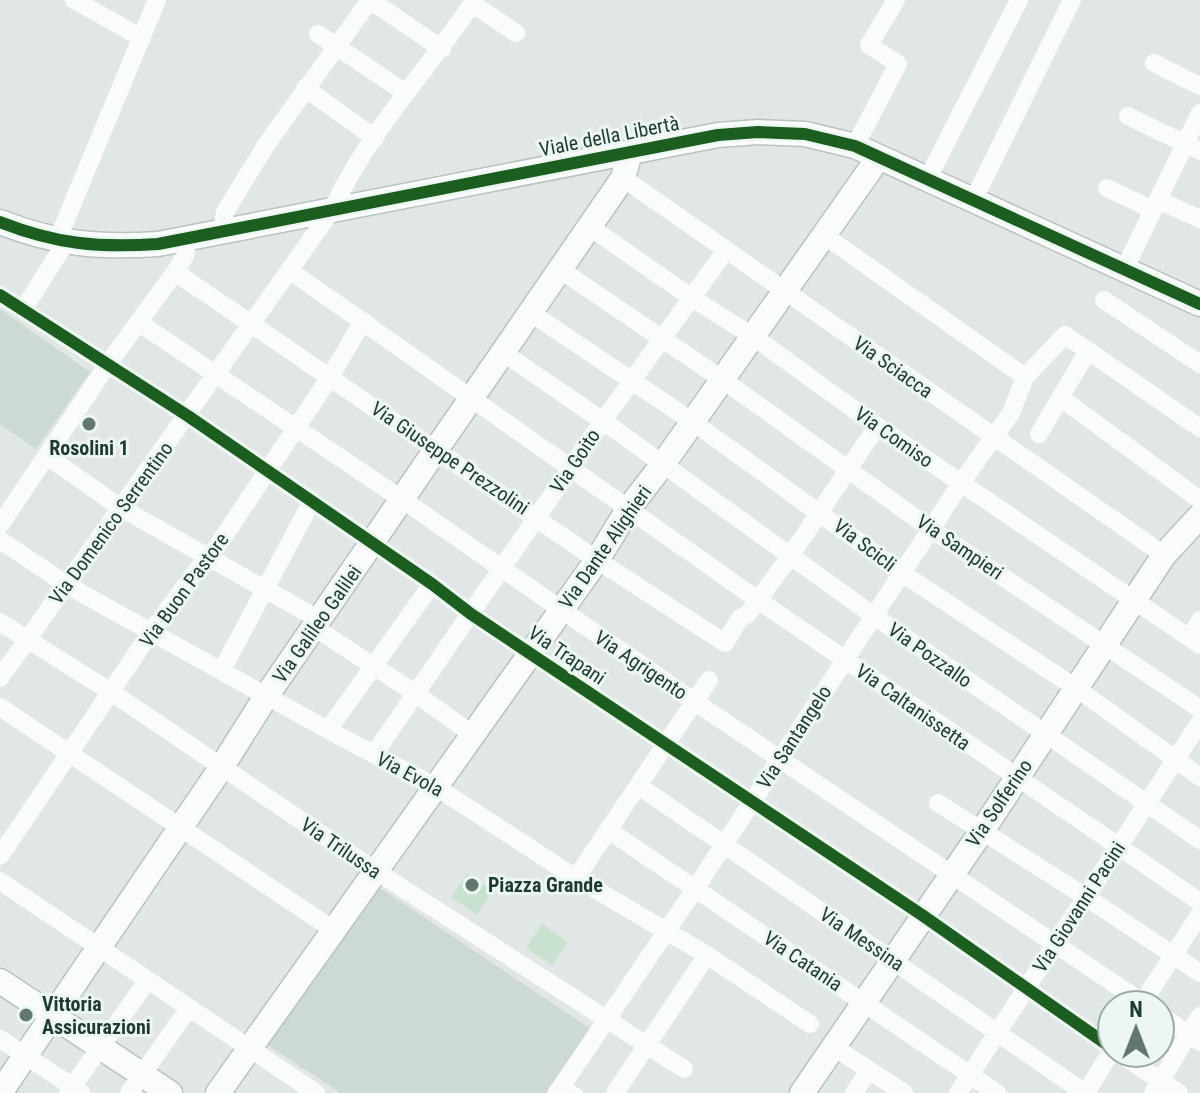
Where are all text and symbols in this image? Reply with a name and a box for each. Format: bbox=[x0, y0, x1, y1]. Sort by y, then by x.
street label: Viale della Libertà bbox=[537, 111, 681, 161]
street label: Via Sciacca bbox=[849, 331, 937, 403]
street label: Via Giuseppe Prezzolini bbox=[366, 396, 534, 520]
street label: Via Comiso bbox=[850, 401, 938, 473]
marker: Rosolini 1 bbox=[80, 415, 98, 433]
street label: Via Goito bbox=[545, 424, 605, 498]
place label: Rosolini 1 bbox=[49, 436, 129, 460]
street label: Via Domenico Serrentino bbox=[44, 437, 178, 609]
street label: Via Dante Alighieri bbox=[553, 481, 657, 613]
street label: Via Sampieri bbox=[912, 509, 1008, 585]
street label: Via Scicli bbox=[829, 514, 901, 576]
street label: Via Buon Pastore bbox=[134, 528, 234, 652]
street label: Via Galileo Galilei bbox=[268, 560, 366, 688]
street label: Via Pozzallo bbox=[883, 617, 977, 693]
street label: Via Trapani bbox=[524, 620, 610, 690]
street label: Via Agrigento bbox=[590, 625, 692, 705]
street label: Via Caltanissetta bbox=[851, 659, 975, 755]
street label: Via Santangelo bbox=[752, 681, 836, 793]
street label: Via Evola bbox=[372, 746, 448, 802]
street label: Via Solferino bbox=[961, 754, 1037, 852]
street label: Via Trilussa bbox=[296, 812, 386, 884]
street label: Via Giovanni Pacini bbox=[1028, 837, 1130, 977]
place label: Piazza Grande bbox=[488, 873, 603, 897]
marker: Piazza Grande bbox=[463, 876, 481, 894]
street label: Via Messina bbox=[815, 902, 909, 976]
street label: Via Catania bbox=[759, 926, 847, 996]
north arrow bbox=[1096, 989, 1176, 1069]
place label: Vittoria Assicurazioni bbox=[42, 992, 151, 1039]
text: N bbox=[1129, 997, 1143, 1022]
marker: Vittoria Assicurazioni bbox=[17, 1006, 35, 1024]

